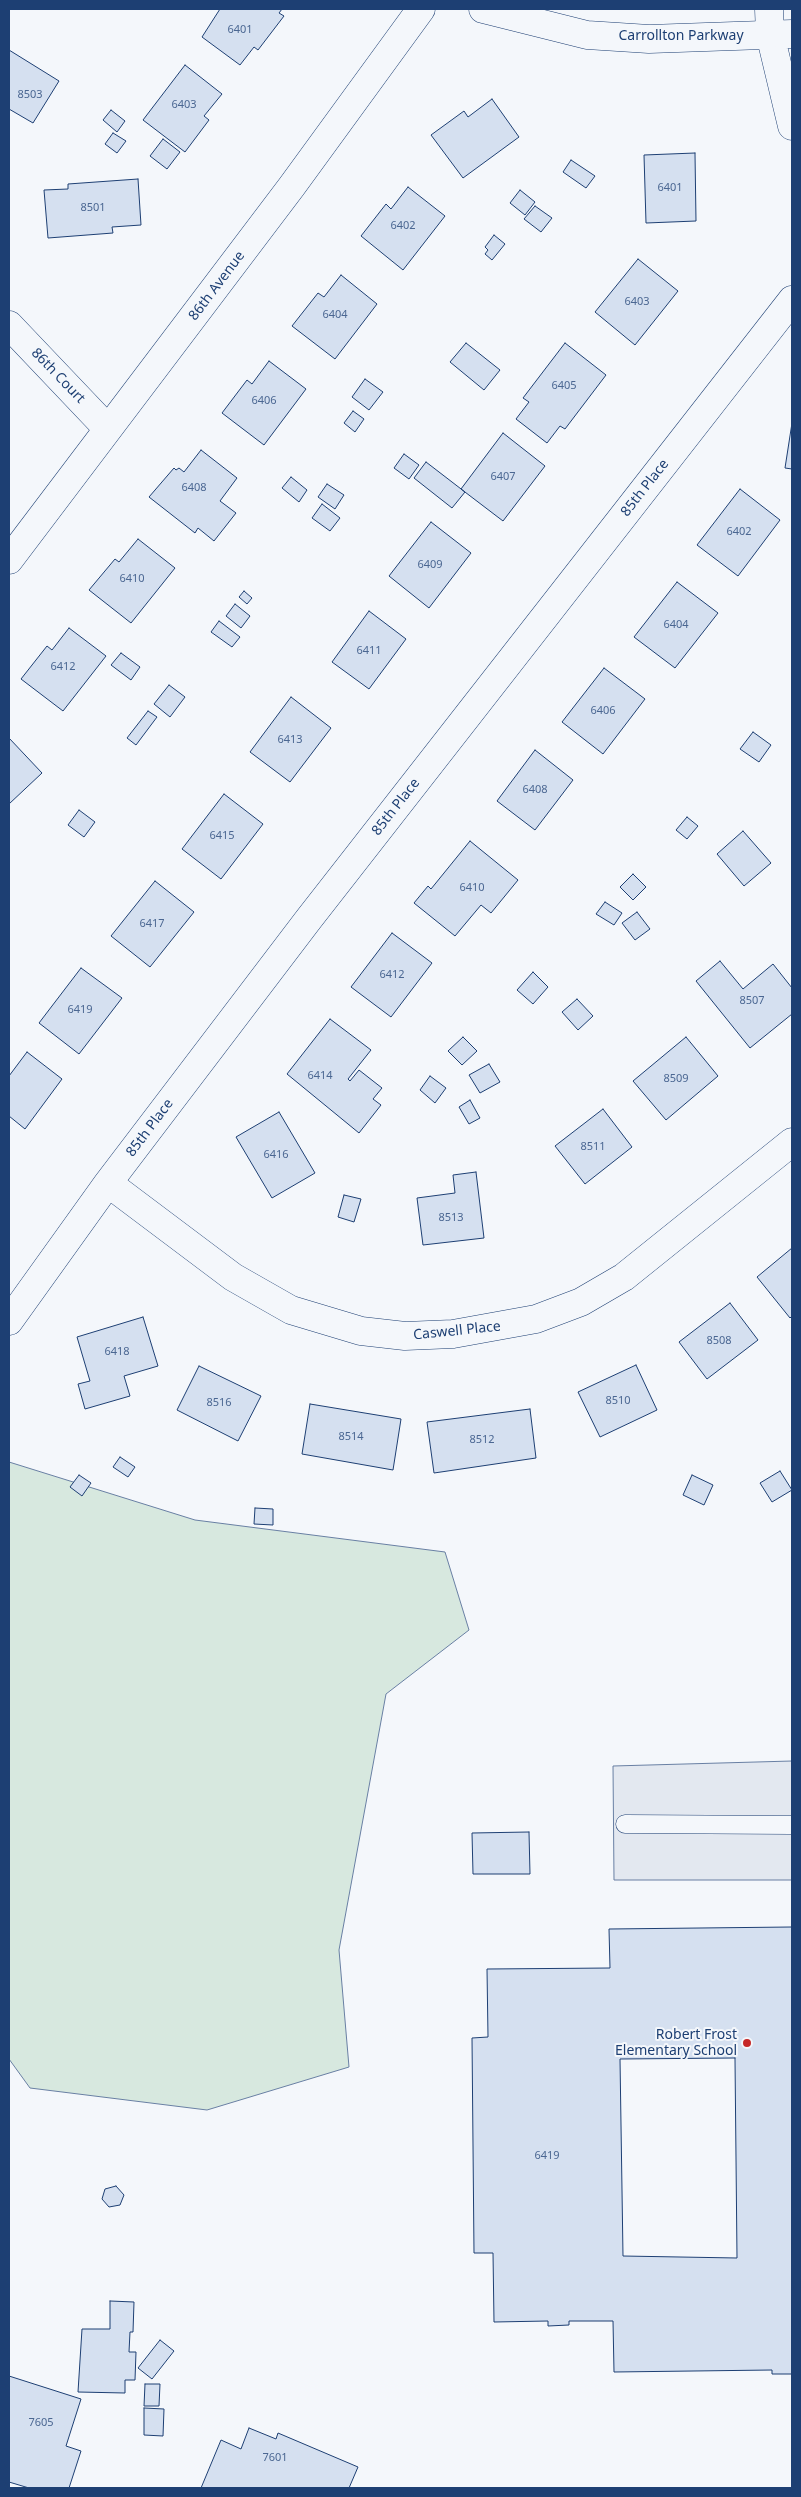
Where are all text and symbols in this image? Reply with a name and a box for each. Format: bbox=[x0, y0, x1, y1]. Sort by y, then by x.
house number: 6401 bbox=[227, 23, 253, 37]
street label: Carrollton Parkway bbox=[618, 28, 744, 44]
house number: 8503 bbox=[17, 88, 43, 102]
house number: 6403 bbox=[171, 98, 197, 112]
house number: 6401 bbox=[657, 181, 683, 195]
house number: 8501 bbox=[80, 201, 106, 215]
house number: 6402 bbox=[390, 219, 416, 233]
street label: 86th Avenue bbox=[185, 248, 249, 324]
house number: 6403 bbox=[624, 295, 650, 309]
house number: 6404 bbox=[322, 308, 348, 322]
street label: 86th Court bbox=[28, 345, 88, 407]
house number: 6405 bbox=[551, 379, 577, 393]
house number: 6406 bbox=[251, 394, 277, 408]
street label: 85th Place bbox=[617, 456, 673, 520]
house number: 6407 bbox=[490, 470, 516, 484]
house number: 6408 bbox=[181, 481, 207, 495]
house number: 6402 bbox=[726, 525, 752, 539]
house number: 6409 bbox=[417, 558, 443, 572]
house number: 6410 bbox=[119, 572, 145, 586]
house number: 6404 bbox=[663, 618, 689, 632]
house number: 6411 bbox=[356, 644, 382, 658]
house number: 6412 bbox=[50, 660, 76, 674]
house number: 6406 bbox=[590, 704, 616, 718]
house number: 6413 bbox=[277, 733, 303, 747]
street label: 85th Place bbox=[368, 775, 424, 839]
house number: 6408 bbox=[522, 783, 548, 797]
house number: 6415 bbox=[209, 829, 235, 843]
house number: 6410 bbox=[459, 881, 485, 895]
house number: 6417 bbox=[139, 917, 165, 931]
house number: 6412 bbox=[379, 968, 405, 982]
house number: 8507 bbox=[739, 994, 765, 1008]
house number: 6419 bbox=[67, 1003, 93, 1017]
house number: 6414 bbox=[307, 1069, 333, 1083]
house number: 8509 bbox=[663, 1072, 689, 1086]
street label: 85th Place bbox=[123, 1096, 177, 1160]
house number: 8511 bbox=[580, 1140, 606, 1154]
house number: 6416 bbox=[263, 1148, 289, 1162]
house number: 8513 bbox=[438, 1211, 464, 1225]
street label: Caswell Place bbox=[413, 1318, 501, 1344]
house number: 8508 bbox=[706, 1334, 732, 1348]
house number: 6418 bbox=[104, 1345, 130, 1359]
house number: 8510 bbox=[605, 1394, 631, 1408]
house number: 8516 bbox=[206, 1396, 232, 1410]
house number: 8514 bbox=[338, 1430, 364, 1444]
house number: 8512 bbox=[469, 1433, 495, 1447]
place label: Robert Frost Elementary School bbox=[615, 2027, 737, 2060]
marker: Robert Frost Elementary School bbox=[741, 2037, 753, 2049]
house number: 6419 bbox=[534, 2149, 560, 2163]
house number: 7605 bbox=[28, 2416, 54, 2430]
house number: 7601 bbox=[262, 2451, 288, 2465]

